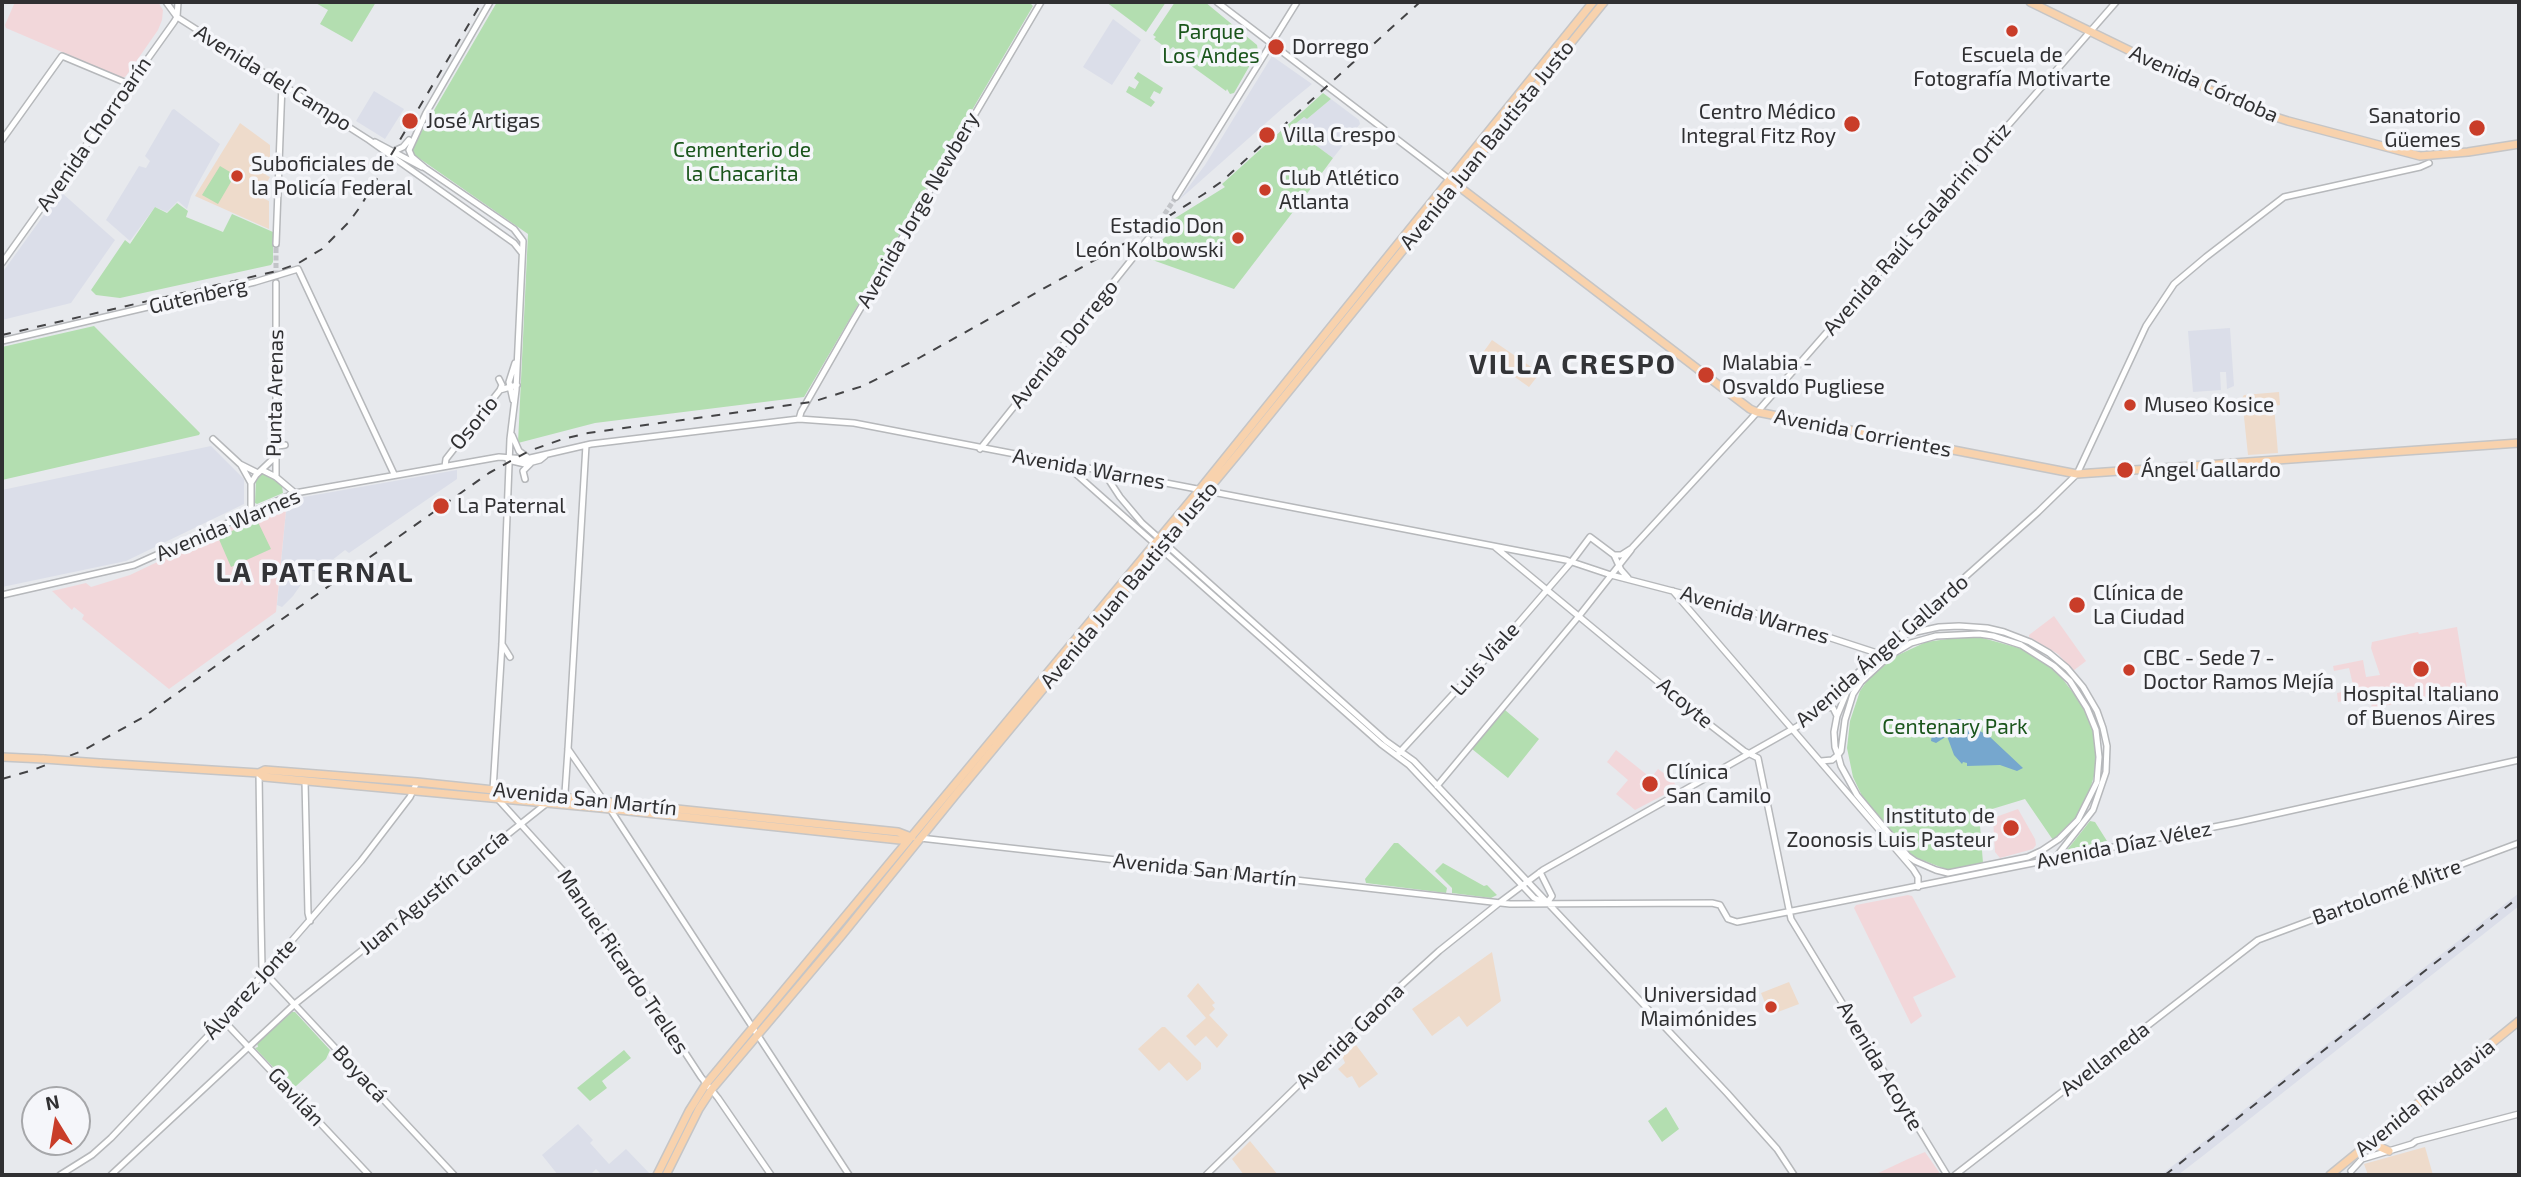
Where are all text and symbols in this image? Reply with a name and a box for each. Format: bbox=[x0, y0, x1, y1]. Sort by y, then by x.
street label: Avenida del Campo bbox=[190, 19, 356, 137]
park label: Parque Los Andes bbox=[1162, 19, 1260, 69]
marker: Escuela de Fotografía Motivarte bbox=[2004, 23, 2020, 39]
place label: Dorrego bbox=[1292, 34, 1369, 60]
street label: Avenida Juan Bautista Justo bbox=[1395, 35, 1579, 255]
marker: Dorrego bbox=[1266, 37, 1286, 57]
street label: Avenida Córdoba bbox=[2126, 40, 2282, 128]
place label: Escuela de Fotografía Motivarte bbox=[1913, 42, 2111, 92]
street label: Avenida Chorroarín bbox=[31, 52, 157, 216]
place label: Centro Médico Integral Fitz Roy bbox=[1681, 99, 1836, 149]
place label: Sanatorio Güemes bbox=[2368, 103, 2461, 153]
place label: José Artigas bbox=[426, 108, 540, 134]
street label: Avenida Jorge Newbery bbox=[852, 108, 984, 312]
marker: José Artigas bbox=[400, 111, 420, 131]
marker: Centro Médico Integral Fitz Roy bbox=[1842, 114, 1862, 134]
street label: Avenida Raúl Scalabrini Ortiz bbox=[1818, 118, 2016, 340]
marker: Sanatorio Güemes bbox=[2467, 118, 2487, 138]
place label: Villa Crespo bbox=[1283, 122, 1396, 148]
marker: Villa Crespo bbox=[1257, 125, 1277, 145]
park label: Cementerio de la Chacarita bbox=[673, 137, 811, 187]
place label: Suboficiales de la Policía Federal bbox=[251, 151, 413, 201]
place label: Club Atlético Atlanta bbox=[1279, 165, 1399, 215]
marker: Suboficiales de la Policía Federal bbox=[229, 168, 245, 184]
marker: Club Atlético Atlanta bbox=[1257, 182, 1273, 198]
place label: Estadio Don León Kolbowski bbox=[1075, 213, 1224, 263]
marker: Estadio Don León Kolbowski bbox=[1230, 230, 1246, 246]
street label: Gutenberg bbox=[146, 272, 250, 320]
street label: Avenida Dorrego bbox=[1005, 275, 1123, 413]
street label: Punta Arenas bbox=[261, 329, 289, 457]
district label: VILLA CRESPO bbox=[1470, 348, 1676, 382]
place label: Malabia - Osvaldo Pugliese bbox=[1722, 350, 1885, 400]
marker: Malabia - Osvaldo Pugliese bbox=[1696, 365, 1716, 385]
street label: Osorio bbox=[445, 391, 503, 455]
place label: Museo Kosice bbox=[2144, 392, 2274, 418]
marker: Museo Kosice bbox=[2122, 397, 2138, 413]
street label: Avenida Corrientes bbox=[1772, 403, 1954, 463]
street label: Avenida Warnes bbox=[1011, 443, 1167, 495]
place label: Ángel Gallardo bbox=[2141, 457, 2281, 483]
marker: Ángel Gallardo bbox=[2115, 460, 2135, 480]
street label: Avenida Juan Bautista Justo bbox=[1035, 476, 1223, 694]
street label: Avenida Warnes bbox=[152, 483, 304, 567]
place label: La Paternal bbox=[457, 493, 566, 519]
marker: La Paternal bbox=[431, 496, 451, 516]
district label: LA PATERNAL bbox=[217, 556, 413, 590]
street label: Avenida Ángel Gallardo bbox=[1791, 569, 1973, 733]
street label: Avenida Warnes bbox=[1678, 580, 1832, 650]
place label: Clínica de La Ciudad bbox=[2093, 580, 2185, 630]
marker: Clínica de La Ciudad bbox=[2067, 595, 2087, 615]
street label: Luis Viale bbox=[1445, 617, 1525, 701]
place label: CBC - Sede 7 - Doctor Ramos Mejía bbox=[2143, 645, 2334, 695]
marker: Hospital Italiano of Buenos Aires bbox=[2411, 659, 2431, 679]
marker: CBC - Sede 7 - Doctor Ramos Mejía bbox=[2121, 662, 2137, 678]
street label: Acoyte bbox=[1652, 672, 1718, 734]
place label: Hospital Italiano of Buenos Aires bbox=[2343, 681, 2499, 731]
park label: Centenary Park bbox=[1882, 714, 2028, 740]
place label: Clínica San Camilo bbox=[1666, 759, 1771, 809]
marker: Clínica San Camilo bbox=[1640, 774, 1660, 794]
street label: Avenida San Martín bbox=[492, 777, 678, 821]
place label: Instituto de Zoonosis Luis Pasteur bbox=[1786, 803, 1995, 853]
street label: Avenida Díaz Vélez bbox=[2034, 816, 2214, 874]
marker: Instituto de Zoonosis Luis Pasteur bbox=[2001, 818, 2021, 838]
street label: Juan Agustín García bbox=[354, 824, 514, 960]
street label: Avenida San Martín bbox=[1112, 848, 1298, 892]
street label: Bartolomé Mitre bbox=[2309, 853, 2465, 931]
street label: Manuel Ricardo Trelles bbox=[552, 865, 694, 1059]
street label: Álvarez Jonte bbox=[198, 933, 302, 1045]
street label: Avenida Gaona bbox=[1291, 978, 1409, 1094]
place label: Universidad Maimónides bbox=[1640, 982, 1757, 1032]
street label: Avenida Acoyte bbox=[1832, 997, 1928, 1135]
marker: Universidad Maimónides bbox=[1763, 999, 1779, 1015]
street label: Avellaneda bbox=[2055, 1016, 2155, 1102]
street label: Avenida Rivadavia bbox=[2350, 1034, 2500, 1162]
street label: Boyacá bbox=[327, 1040, 393, 1108]
street label: Gavilán bbox=[263, 1062, 329, 1132]
north arrow bbox=[21, 1086, 91, 1156]
text: N bbox=[43, 1089, 61, 1114]

